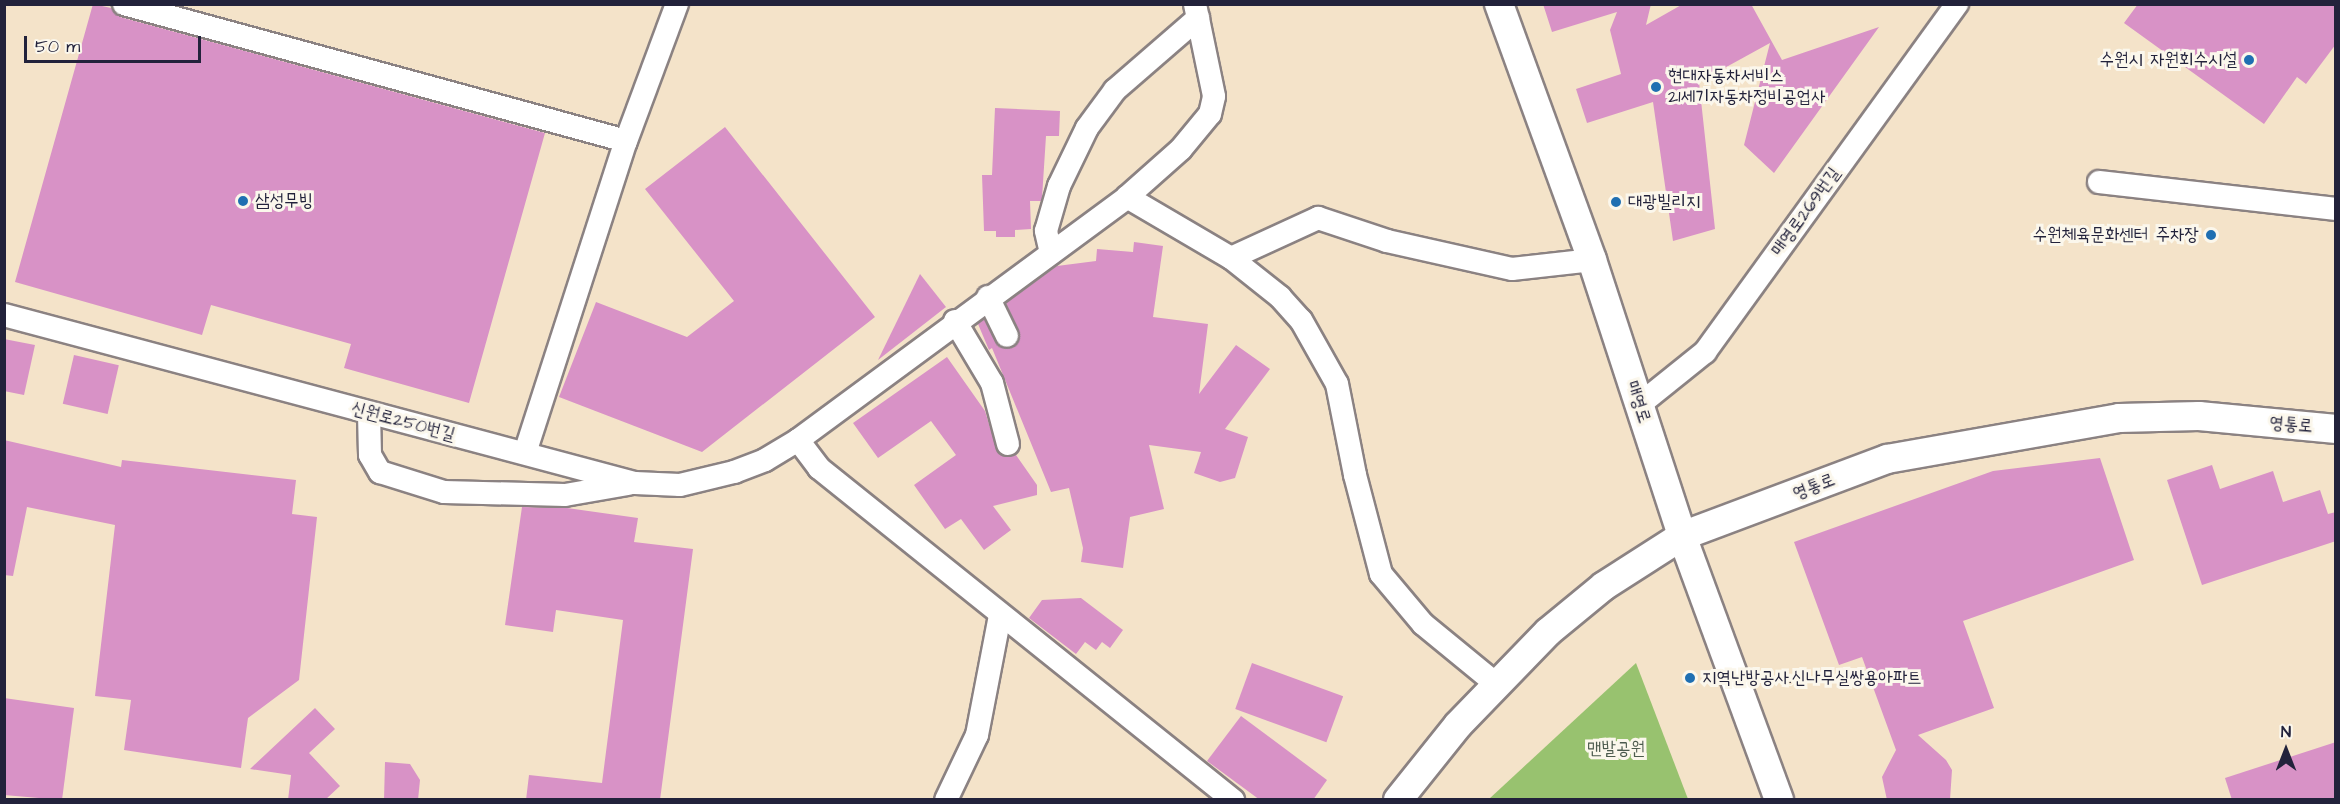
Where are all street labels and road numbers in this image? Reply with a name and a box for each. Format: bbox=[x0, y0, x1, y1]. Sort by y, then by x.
street label: 매영로269번길 bbox=[1767, 163, 1845, 261]
street label: 매영로 bbox=[1621, 378, 1655, 426]
street label: 신원로250번길 bbox=[349, 398, 457, 446]
street label: 영통로 bbox=[2268, 412, 2314, 438]
street label: 영통로 bbox=[1790, 469, 1838, 505]

